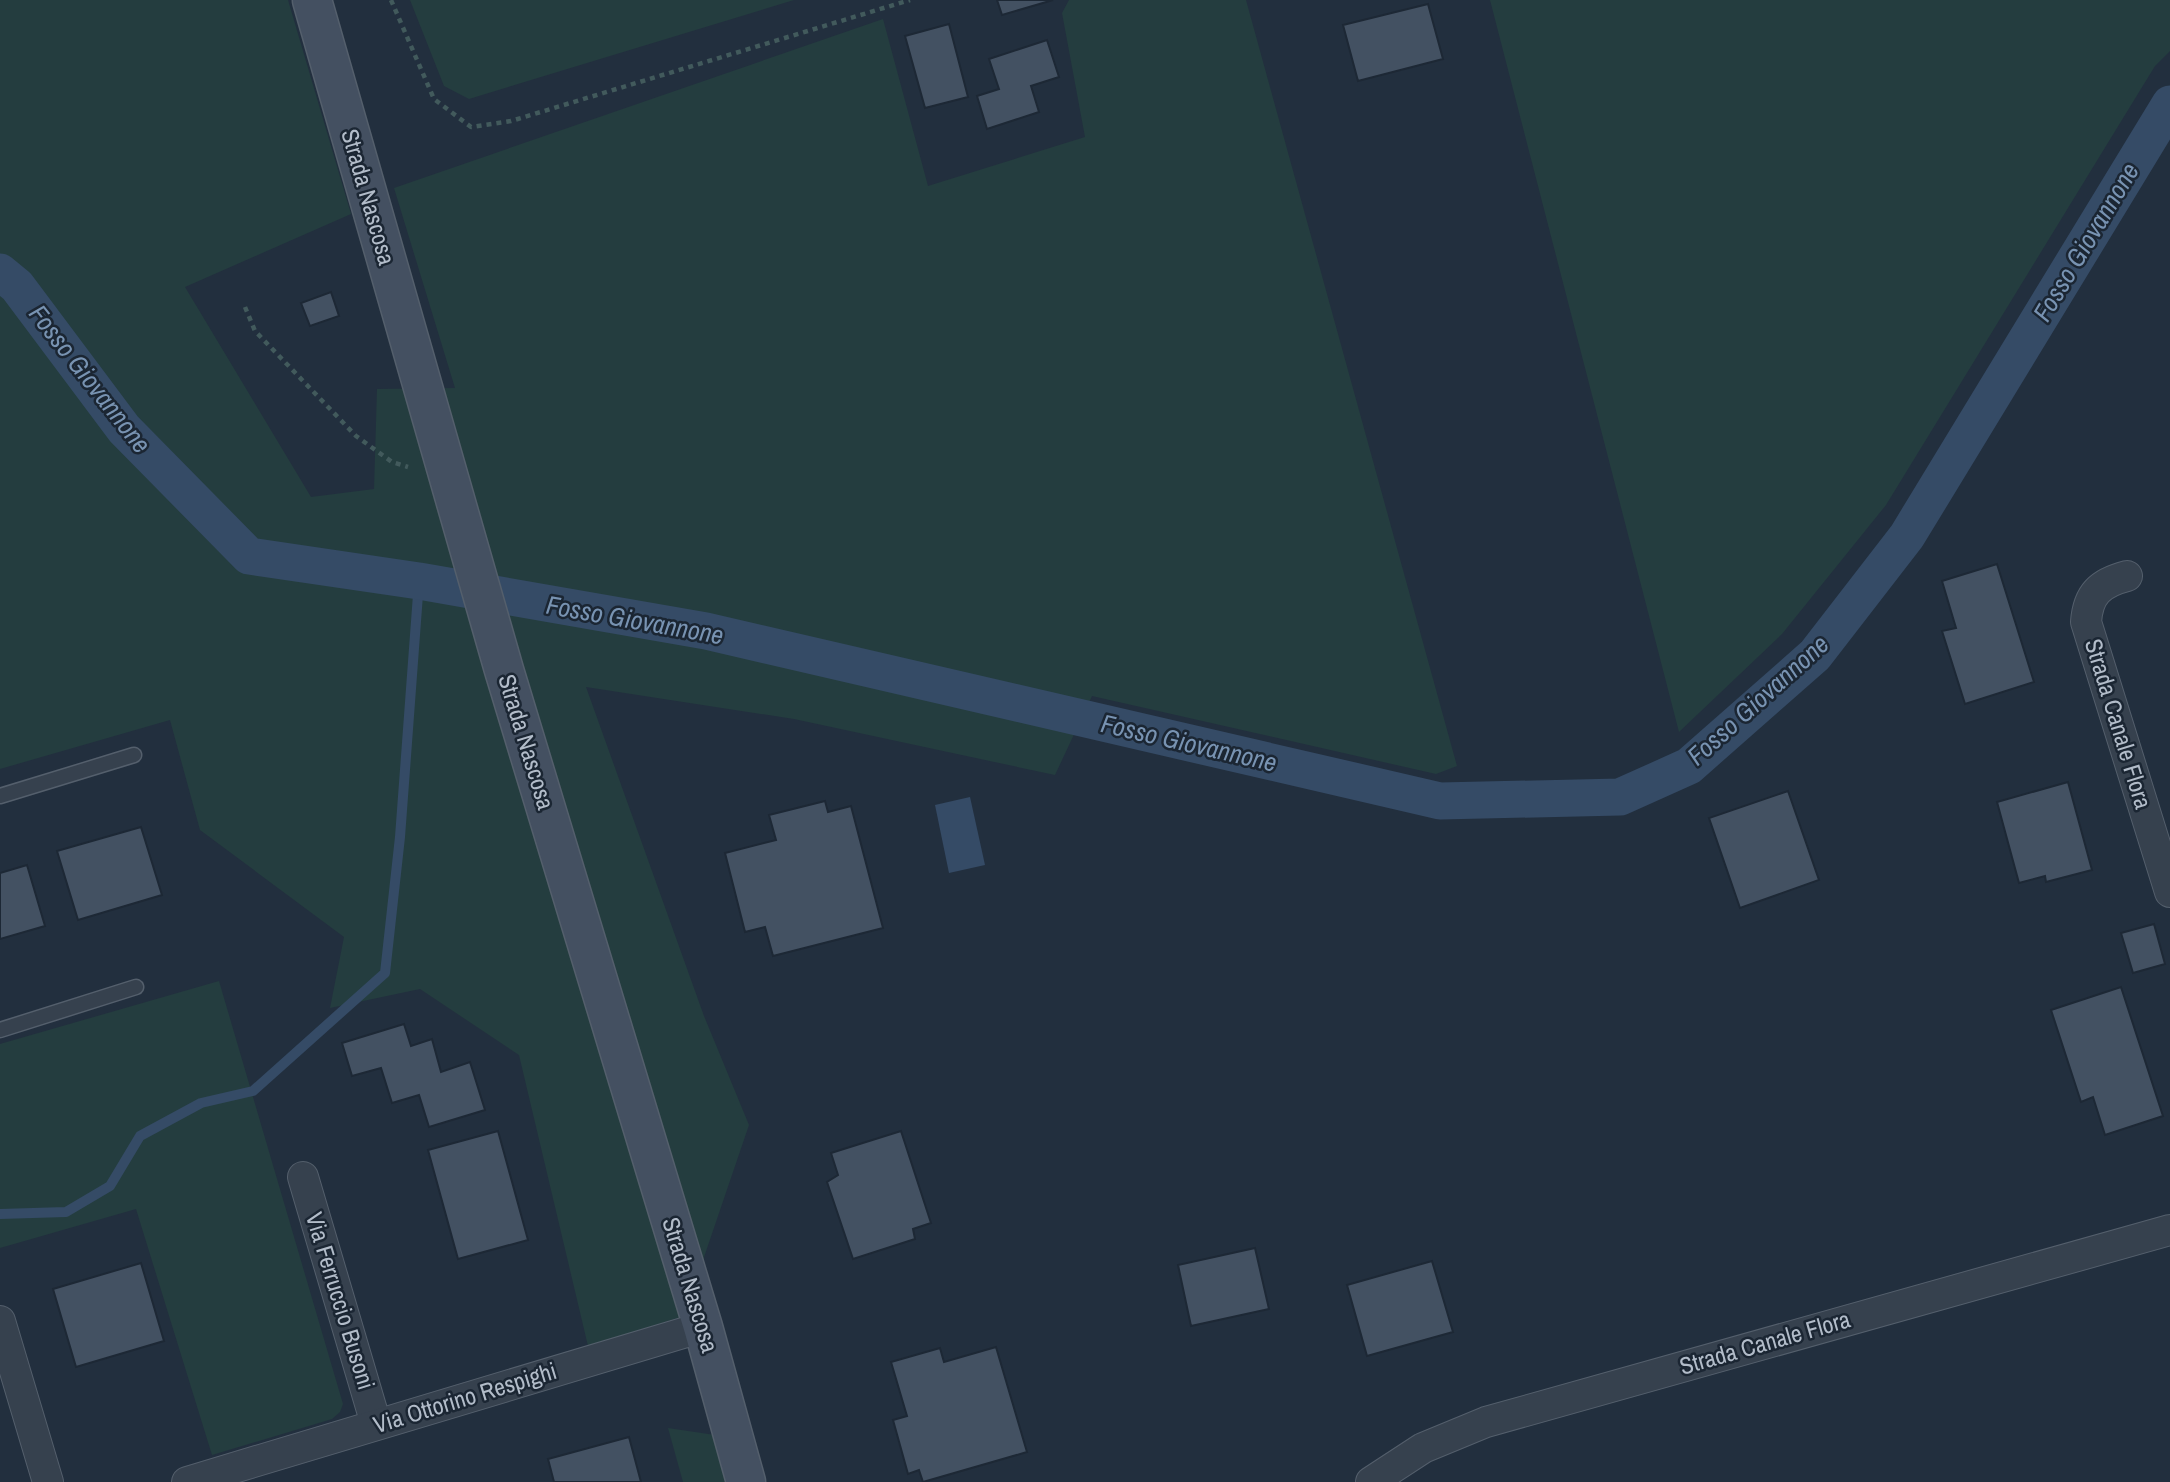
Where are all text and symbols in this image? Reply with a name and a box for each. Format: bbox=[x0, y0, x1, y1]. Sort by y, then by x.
street label: Strada Nascosa bbox=[334, 125, 404, 268]
water label: Fosso Giovannone bbox=[2024, 156, 2147, 328]
water label: Fosso Giovannone bbox=[21, 297, 159, 460]
water label: Fosso Giovannone bbox=[544, 587, 726, 652]
water label: Fosso Giovannone bbox=[1679, 627, 1836, 773]
street label: Strada Canale Flora bbox=[2078, 635, 2160, 813]
street label: Strada Nascosa bbox=[491, 670, 563, 813]
water label: Fosso Giovannone bbox=[1098, 705, 1280, 780]
street label: Via Ferruccio Busoni bbox=[299, 1208, 383, 1393]
street label: Strada Nascosa bbox=[655, 1213, 727, 1356]
street label: Strada Canale Flora bbox=[1676, 1302, 1854, 1382]
street label: Via Ottorino Respighi bbox=[369, 1354, 560, 1440]

